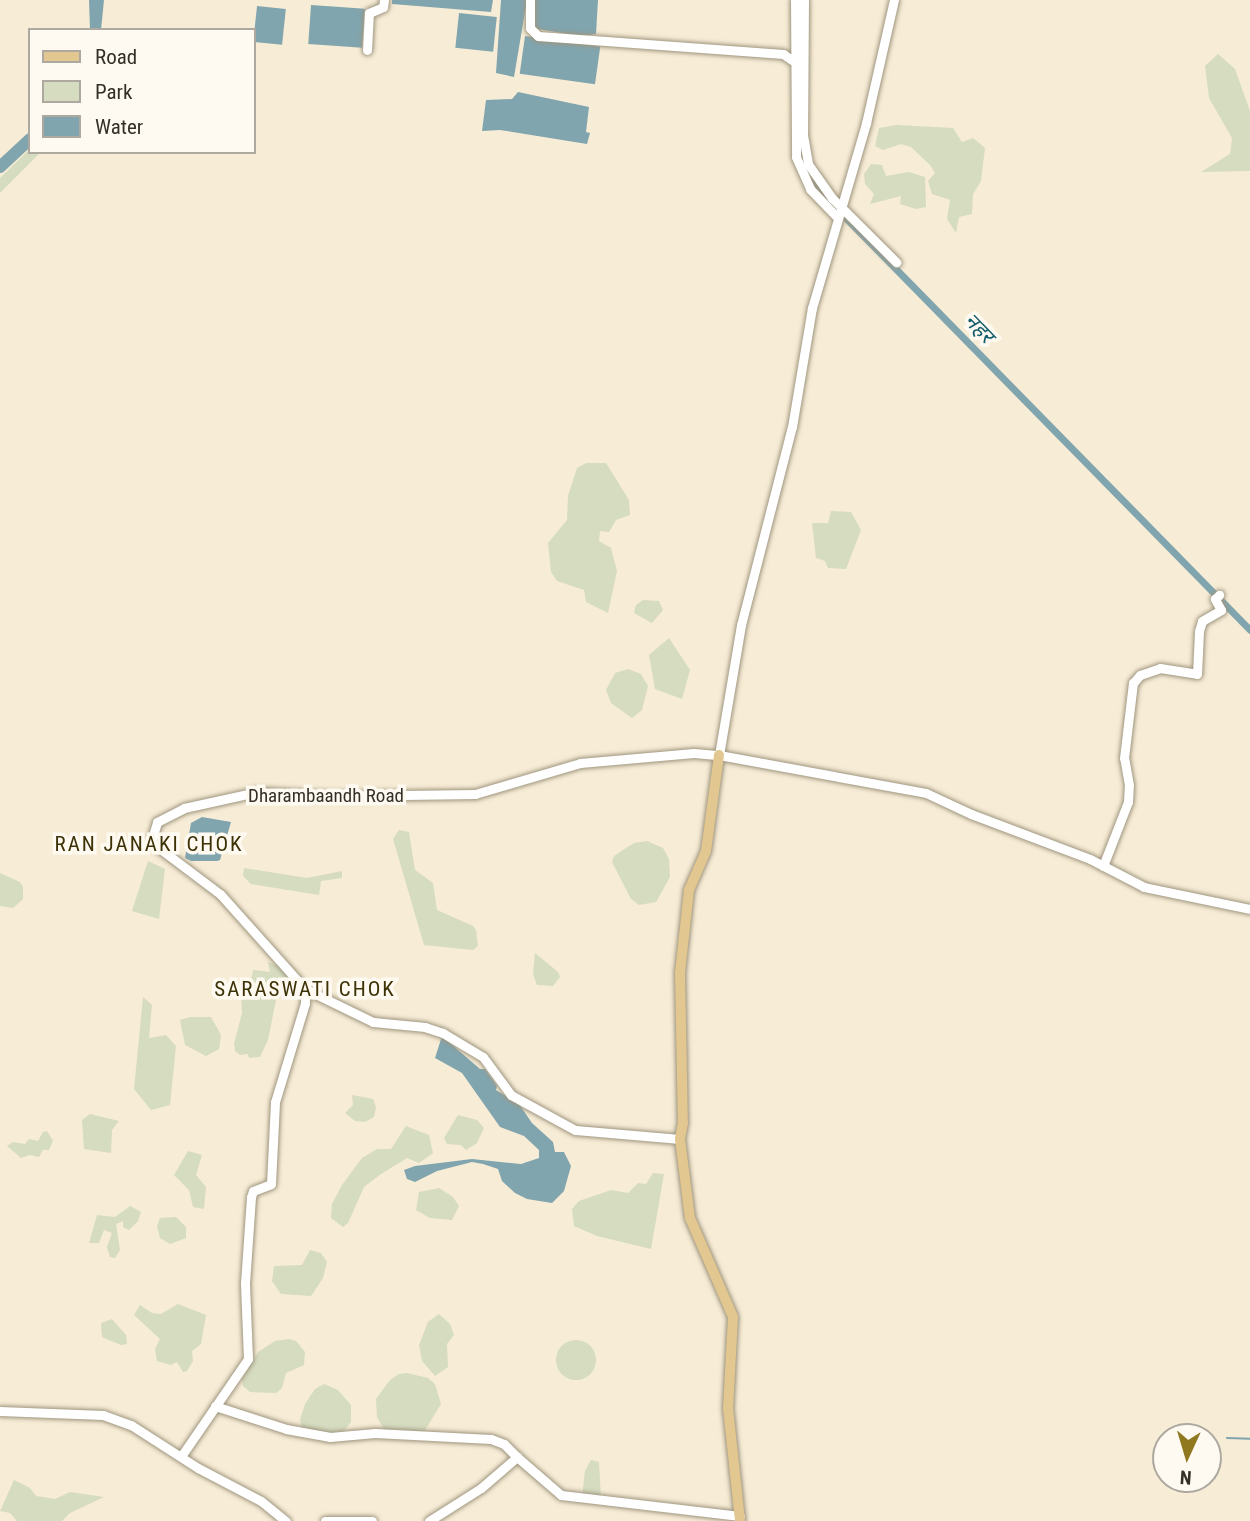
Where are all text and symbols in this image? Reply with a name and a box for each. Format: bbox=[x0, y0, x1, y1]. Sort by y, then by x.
legend bbox=[28, 28, 256, 154]
text: Road bbox=[95, 45, 137, 69]
text: Park bbox=[95, 80, 132, 104]
text: Water bbox=[95, 115, 143, 139]
water label: नहर bbox=[959, 308, 999, 348]
street label: Dharambaandh Road bbox=[248, 785, 404, 807]
district label: RAN JANAKI CHOK bbox=[56, 831, 242, 857]
district label: SARASWATI CHOK bbox=[216, 976, 394, 1002]
north arrow bbox=[1152, 1423, 1222, 1493]
text: N bbox=[1179, 1466, 1192, 1489]

